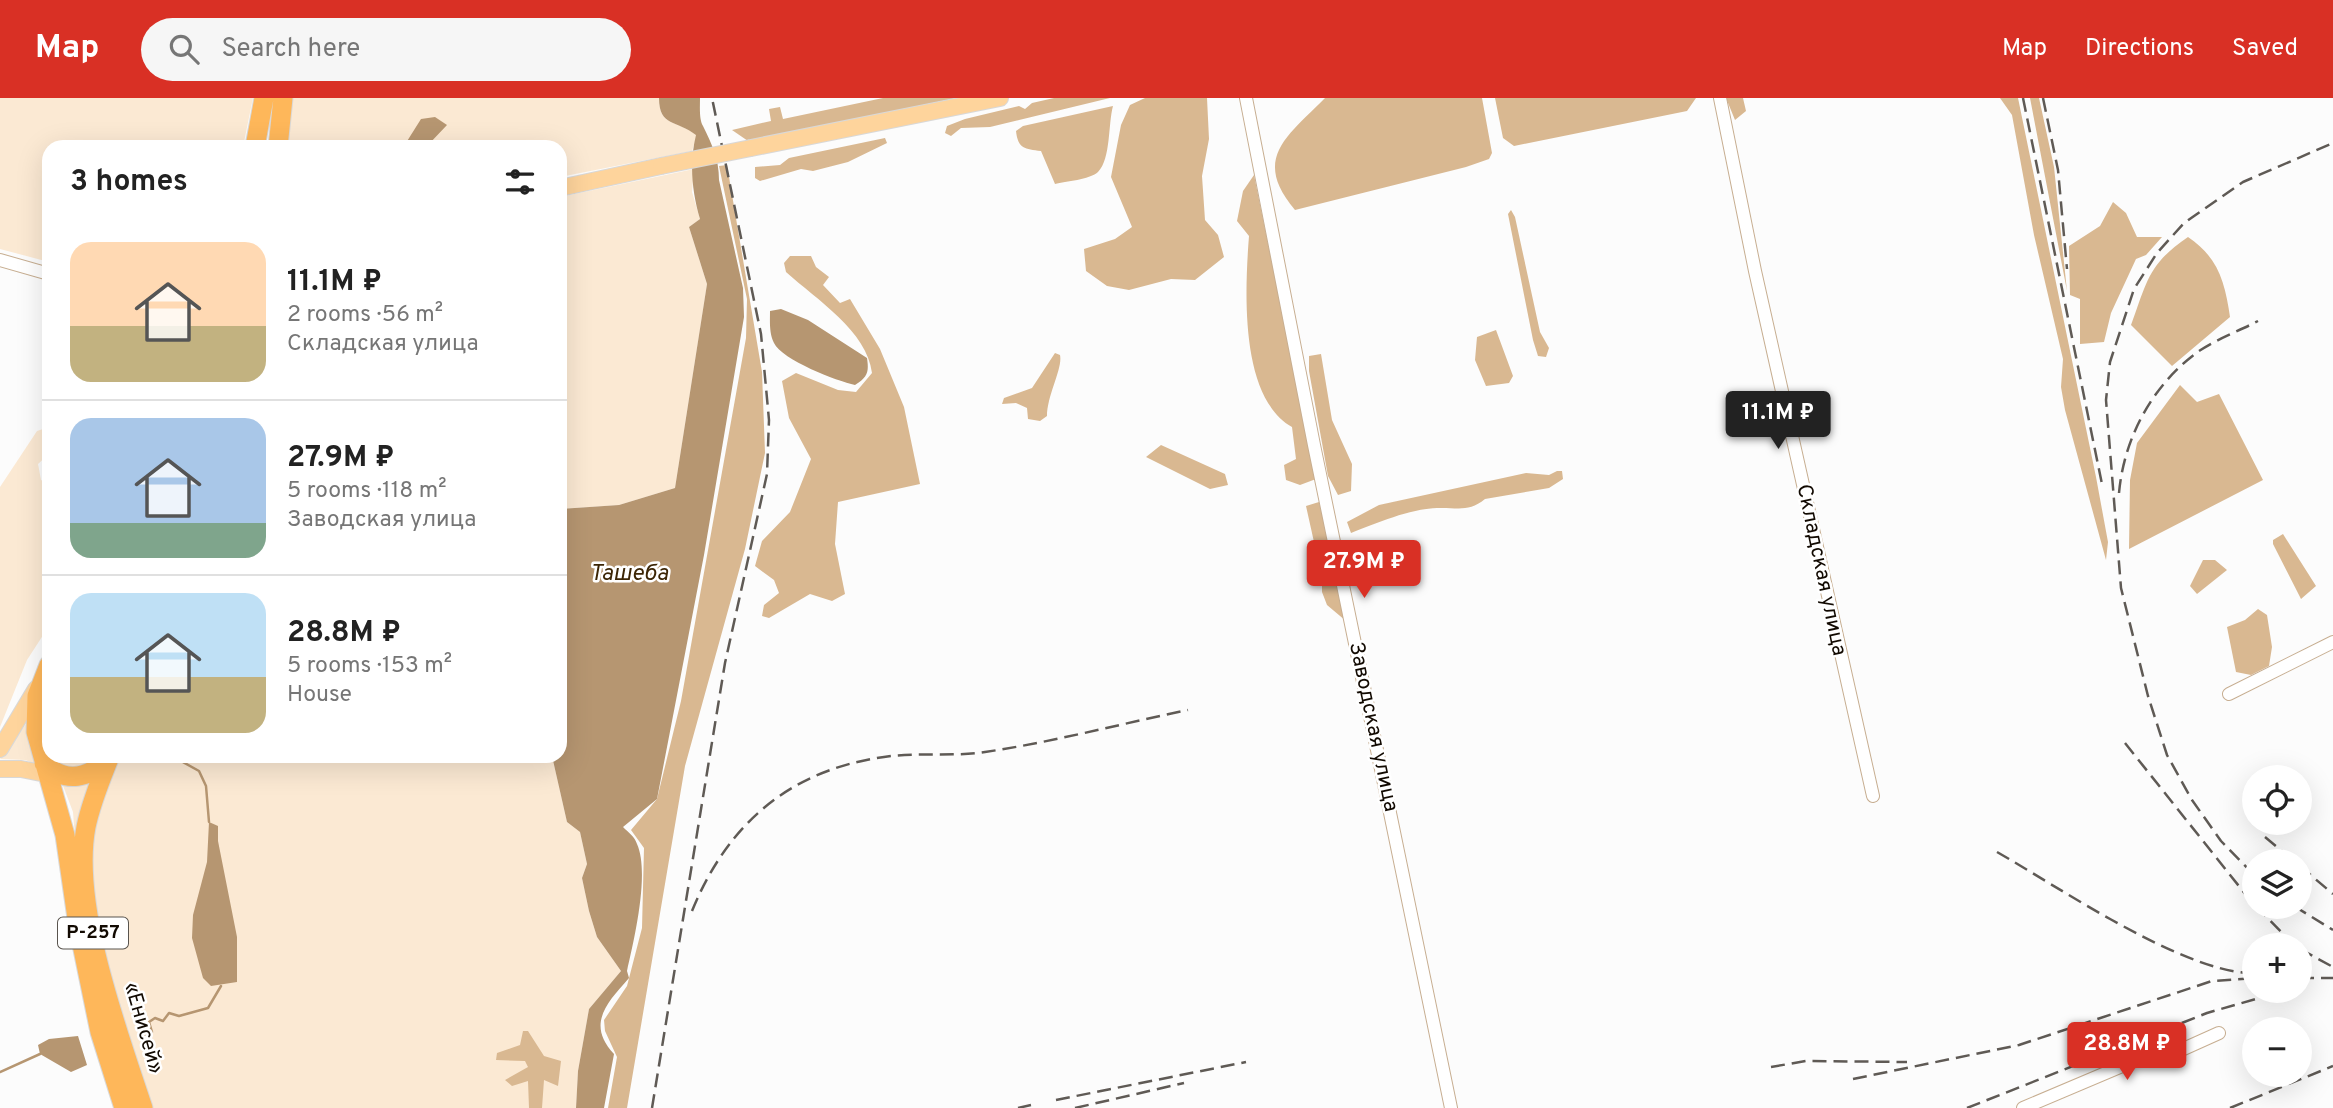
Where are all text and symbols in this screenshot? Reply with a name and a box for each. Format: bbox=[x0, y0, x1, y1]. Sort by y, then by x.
search box bbox=[141, 18, 631, 81]
text: Map bbox=[35, 28, 99, 70]
icon: search bbox=[165, 30, 203, 68]
text: Search here bbox=[221, 33, 360, 66]
text: Map bbox=[2002, 34, 2047, 64]
text: Directions bbox=[2085, 34, 2194, 64]
text: Saved bbox=[2232, 34, 2298, 64]
icon: filters bbox=[501, 163, 539, 201]
text: 3 homes bbox=[70, 164, 188, 201]
text: 11.1M ₽ bbox=[287, 264, 382, 301]
icon: home bbox=[126, 270, 210, 354]
text: 2 rooms · 56 m² bbox=[287, 301, 443, 330]
text: Складская улица bbox=[287, 330, 479, 359]
pin: 11.1M ₽ bbox=[1713, 392, 1843, 451]
text: 11.1M ₽ bbox=[1742, 399, 1814, 428]
text: 27.9M ₽ bbox=[287, 440, 395, 477]
icon: home bbox=[126, 446, 210, 530]
text: 5 rooms · 118 m² bbox=[287, 477, 446, 506]
street label: Складская улица bbox=[1790, 482, 1852, 658]
text: Заводская улица bbox=[287, 506, 476, 535]
pin: 27.9M ₽ bbox=[1299, 540, 1429, 600]
text: 27.9M ₽ bbox=[1323, 548, 1405, 577]
water label: Ташеба bbox=[590, 560, 668, 589]
text: 28.8M ₽ bbox=[287, 615, 401, 652]
icon: home bbox=[126, 621, 210, 705]
street label: Заводская улица bbox=[1342, 640, 1404, 814]
text: 5 rooms · 153 m² bbox=[287, 652, 452, 681]
text: House bbox=[287, 681, 352, 710]
map controls bbox=[2242, 765, 2312, 1087]
button: locate bbox=[2242, 765, 2312, 835]
button: layers bbox=[2242, 849, 2312, 919]
road number: Р-257 bbox=[58, 918, 128, 948]
button: + bbox=[2242, 933, 2312, 1003]
street label: «Енисей» bbox=[117, 979, 169, 1077]
button: − bbox=[2242, 1017, 2312, 1087]
pin: 28.8M ₽ bbox=[2062, 1023, 2192, 1082]
text: 28.8M ₽ bbox=[2083, 1030, 2171, 1059]

